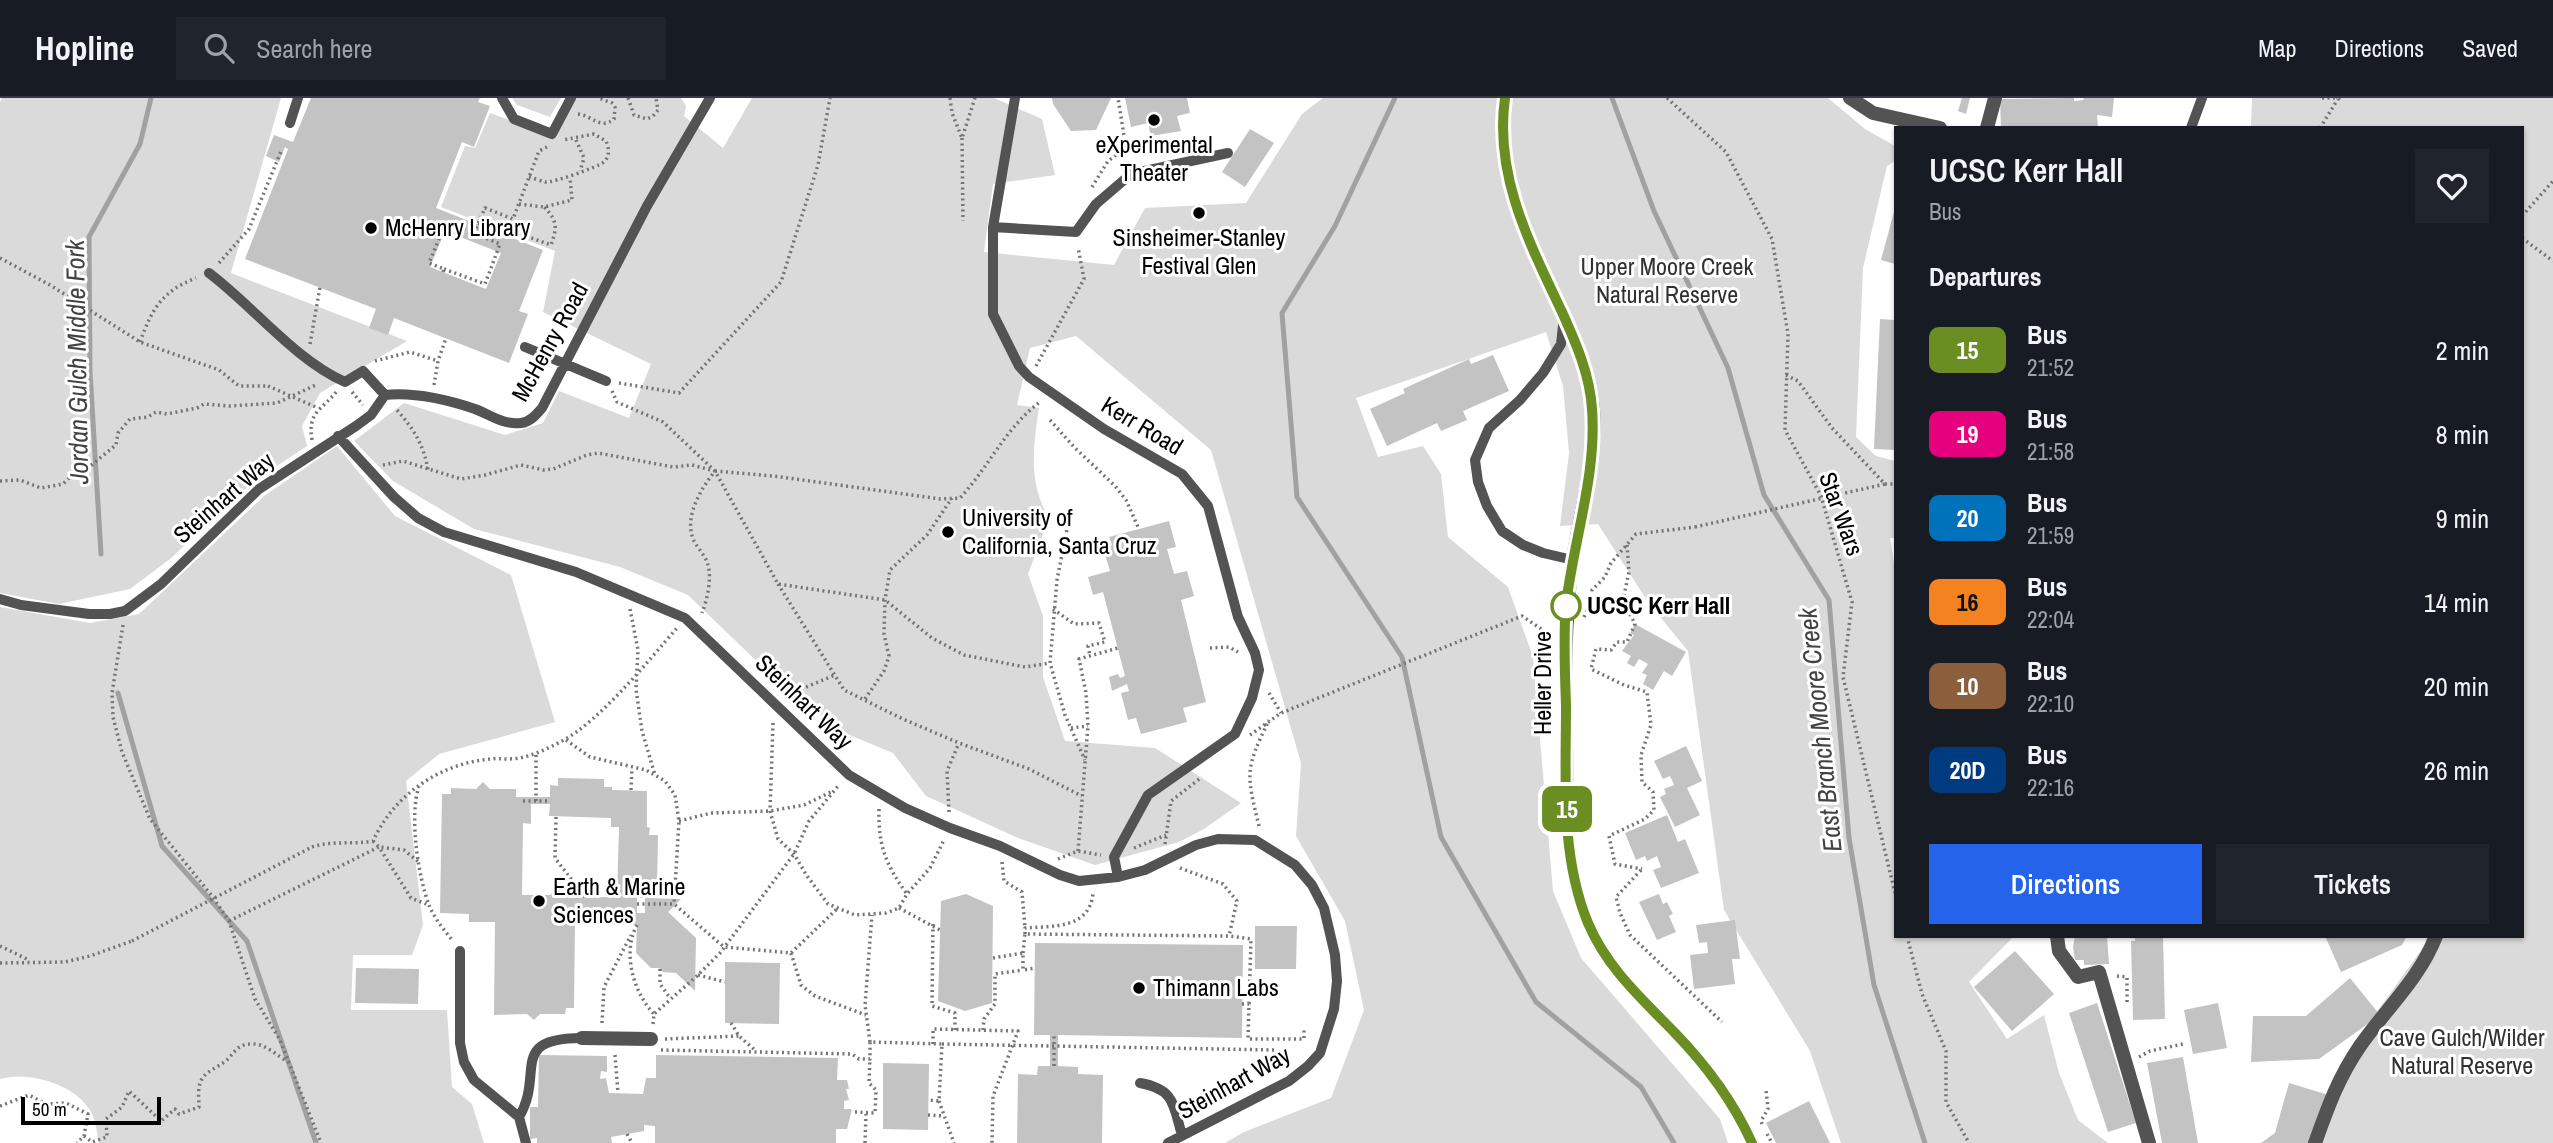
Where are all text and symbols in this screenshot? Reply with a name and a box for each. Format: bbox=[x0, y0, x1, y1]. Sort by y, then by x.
search box bbox=[176, 17, 666, 80]
text: Hopline bbox=[35, 26, 134, 70]
icon: search bbox=[200, 29, 238, 67]
text: Search here bbox=[256, 31, 372, 66]
text: Map bbox=[2258, 32, 2296, 64]
text: Directions bbox=[2334, 32, 2424, 64]
text: Saved bbox=[2462, 32, 2518, 64]
marker: eXperimental Theater bbox=[1146, 112, 1162, 128]
place label: eXperimental Theater bbox=[1095, 128, 1213, 188]
text: UCSC Kerr Hall bbox=[1929, 148, 2123, 192]
button: heart bbox=[2415, 149, 2489, 223]
text: Bus bbox=[1929, 196, 1962, 227]
marker: Sinsheimer-Stanley Festival Glen bbox=[1191, 205, 1207, 221]
place label: McHenry Library bbox=[385, 211, 531, 243]
marker: McHenry Library bbox=[363, 220, 379, 236]
place label: Sinsheimer-Stanley Festival Glen bbox=[1113, 221, 1286, 281]
water label: Jordan Gulch Middle Fork bbox=[57, 238, 96, 486]
park label: Upper Moore Creek Natural Reserve bbox=[1581, 250, 1754, 310]
text: Departures bbox=[1929, 259, 2042, 294]
street label: McHenry Road bbox=[503, 276, 595, 407]
text: Bus bbox=[2027, 317, 2067, 352]
text: 2 min bbox=[2436, 333, 2489, 368]
text: 15 bbox=[1957, 334, 1978, 366]
text: 21:52 bbox=[2027, 352, 2074, 383]
street label: Kerr Road bbox=[1096, 388, 1189, 462]
text: Bus bbox=[2027, 401, 2067, 436]
text: 8 min bbox=[2436, 417, 2489, 452]
text: 19 bbox=[1957, 418, 1978, 450]
text: 21:58 bbox=[2027, 436, 2074, 467]
street label: Steinhart Way bbox=[166, 444, 281, 550]
street label: Star Wars bbox=[1812, 467, 1872, 560]
text: Bus bbox=[2027, 485, 2067, 520]
place label: University of California, Santa Cruz bbox=[962, 501, 1157, 561]
text: 9 min bbox=[2436, 501, 2489, 536]
text: 20 bbox=[1957, 502, 1978, 534]
text: 21:59 bbox=[2027, 520, 2074, 551]
marker: University of California, Santa Cruz bbox=[940, 524, 956, 540]
text: Bus bbox=[2027, 569, 2067, 604]
text: 14 min bbox=[2424, 585, 2489, 620]
text: 16 bbox=[1957, 586, 1978, 618]
place label: UCSC Kerr Hall bbox=[1587, 589, 1730, 621]
marker: UCSC Kerr Hall bbox=[1551, 591, 1581, 621]
text: 22:04 bbox=[2027, 604, 2074, 635]
water label: East Branch Moore Creek bbox=[1789, 605, 1850, 854]
street label: Heller Drive bbox=[1526, 631, 1558, 735]
street label: Steinhart Way bbox=[749, 647, 861, 756]
text: Bus bbox=[2027, 653, 2067, 688]
text: 20 min bbox=[2424, 669, 2489, 704]
text: 10 bbox=[1957, 670, 1978, 702]
text: 22:10 bbox=[2027, 688, 2074, 719]
text: Bus bbox=[2027, 737, 2067, 772]
text: 26 min bbox=[2424, 753, 2489, 788]
text: 20D bbox=[1949, 754, 1986, 786]
text: 22:16 bbox=[2027, 772, 2074, 803]
line badge: 15 bbox=[1536, 786, 1598, 832]
text: 15 bbox=[1556, 793, 1578, 825]
button: Directions bbox=[1929, 844, 2202, 924]
button: Tickets bbox=[2216, 844, 2489, 924]
place label: Earth & Marine Sciences bbox=[553, 870, 685, 930]
marker: Earth & Marine Sciences bbox=[531, 893, 547, 909]
place label: Thimann Labs bbox=[1153, 971, 1279, 1003]
marker: Thimann Labs bbox=[1131, 980, 1147, 996]
park label: Cave Gulch/Wilder Natural Reserve bbox=[2379, 1021, 2545, 1081]
street label: Steinhart Way bbox=[1172, 1038, 1296, 1126]
scale bar bbox=[21, 1094, 161, 1126]
text: 50 m bbox=[32, 1096, 67, 1122]

